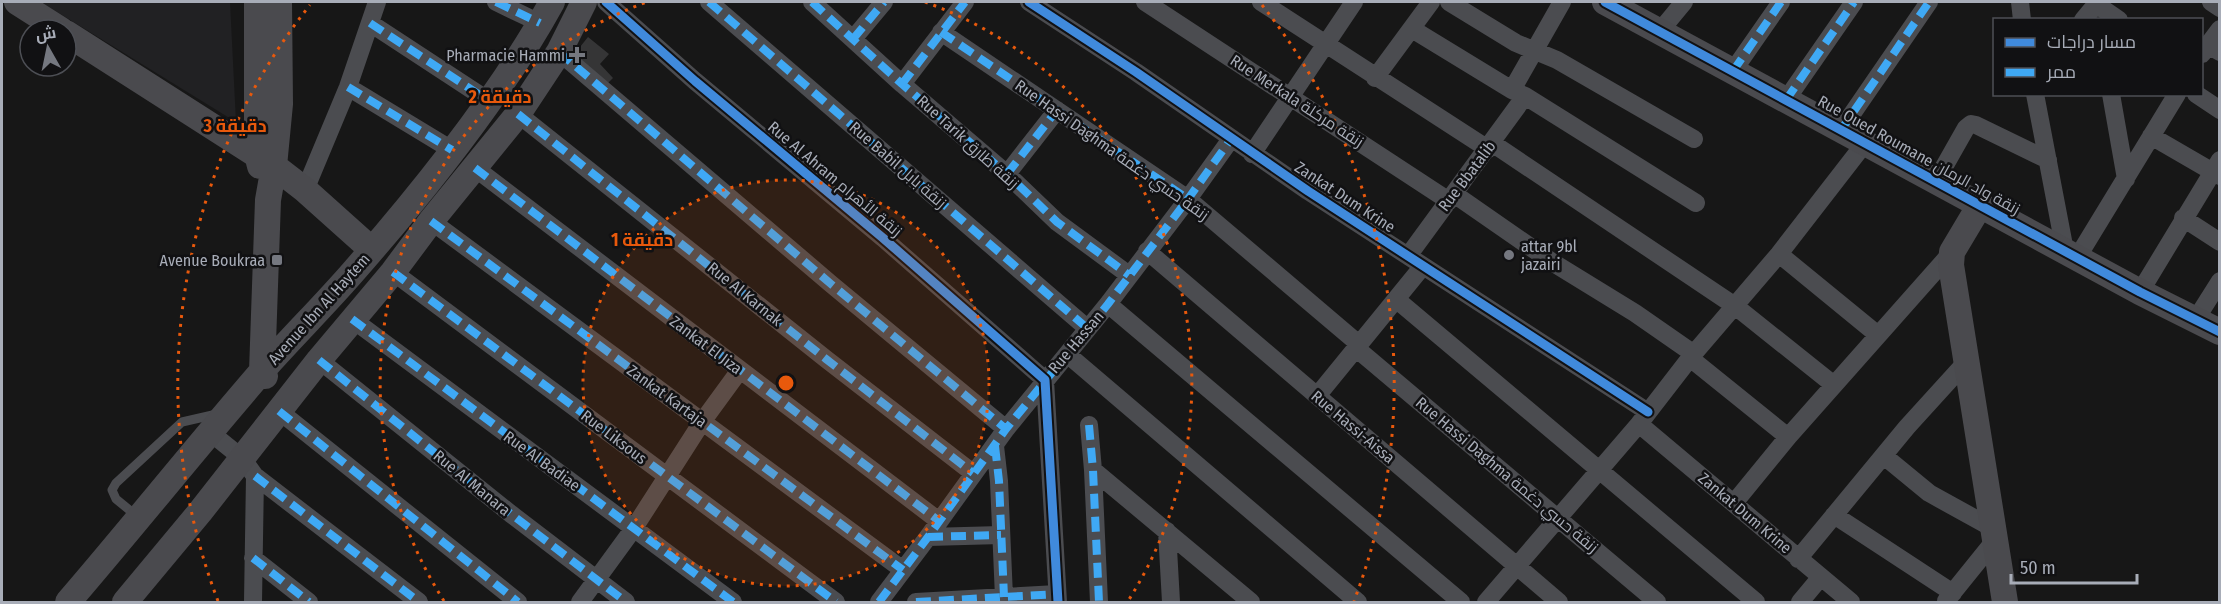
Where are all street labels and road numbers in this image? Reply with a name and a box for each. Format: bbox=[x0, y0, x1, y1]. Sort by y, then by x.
street label: Rue Merkala زنقة مركلة bbox=[1227, 51, 1367, 151]
street label: Rue Hassi Daghma زنقة حسي دغمة bbox=[1010, 76, 1213, 227]
street label: Rue Tarik زنقة طارق bbox=[913, 91, 1023, 193]
street label: Rue Oued Roumane زنقة واد الرمان bbox=[1814, 91, 2023, 220]
street label: Rue Al Ahram زنقة الأهرام bbox=[763, 117, 906, 242]
street label: Rue Babil زنقة بابل bbox=[845, 118, 950, 213]
street label: Rue Bbatalib bbox=[1434, 137, 1500, 215]
street label: Zankat Dum Krine bbox=[1291, 158, 1399, 237]
street label: Avenue Ibn Al Haytem bbox=[264, 250, 374, 368]
street label: Rue Al Karnak bbox=[704, 258, 787, 330]
street label: Rue Hassan bbox=[1044, 307, 1108, 377]
street label: Zankat El Jiza bbox=[666, 312, 746, 378]
street label: Zankat Kartaja bbox=[623, 361, 711, 431]
street label: Rue Hassi-Aissa bbox=[1307, 387, 1399, 468]
street label: Rue Hassi Daghma زنقة حسي دغمة bbox=[1410, 393, 1602, 559]
street label: Rue Liksous bbox=[577, 406, 651, 468]
street label: Rue Al Badiae bbox=[500, 427, 584, 495]
street label: Rue Al Manara bbox=[430, 446, 514, 520]
street label: Zankat Dum Krine bbox=[1695, 469, 1796, 558]

